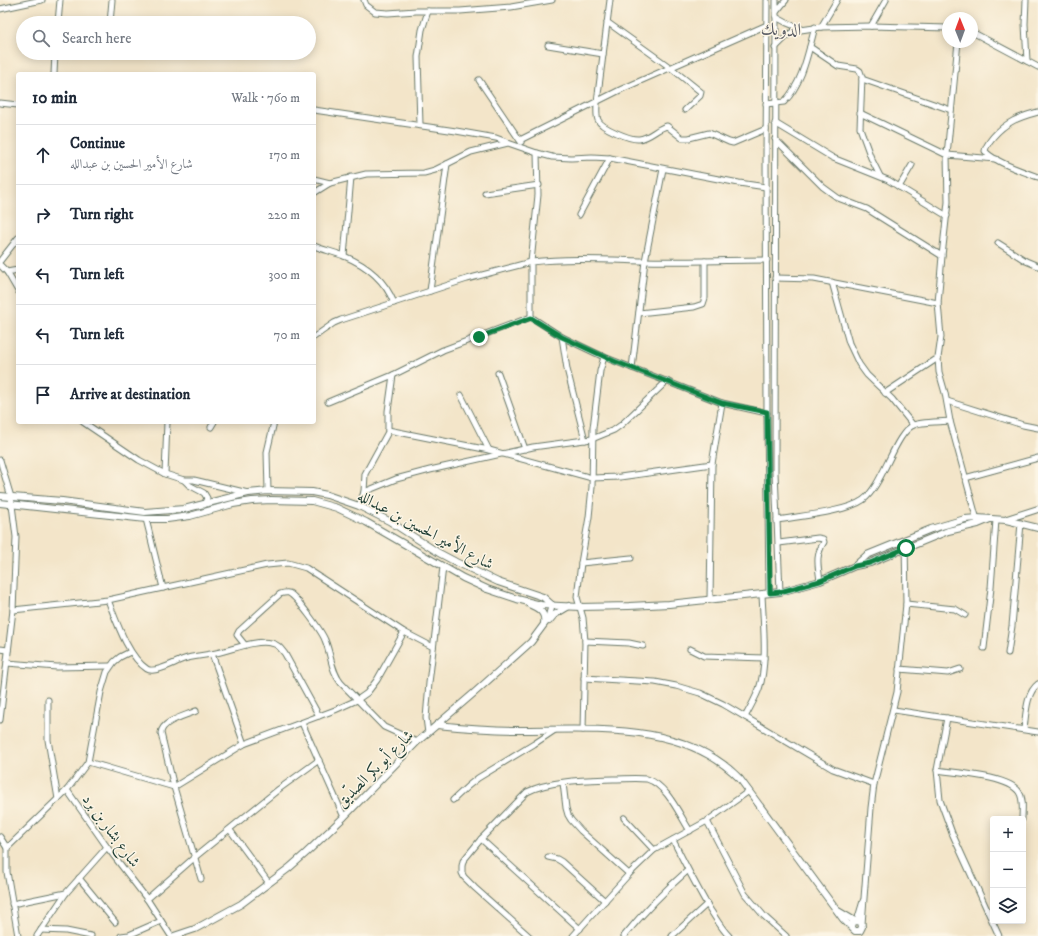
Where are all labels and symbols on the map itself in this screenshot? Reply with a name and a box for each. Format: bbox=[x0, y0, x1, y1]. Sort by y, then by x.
north arrow bbox=[942, 12, 978, 48]
district label: الدويك bbox=[761, 19, 802, 41]
route end bbox=[470, 328, 488, 346]
street label: شارع الأمير الحسين بن عبدالله bbox=[353, 484, 498, 577]
route start bbox=[897, 539, 915, 557]
street label: شارع أبو بكر الصدّيق bbox=[330, 724, 420, 814]
street label: شارع بشار بن برد bbox=[75, 790, 145, 873]

